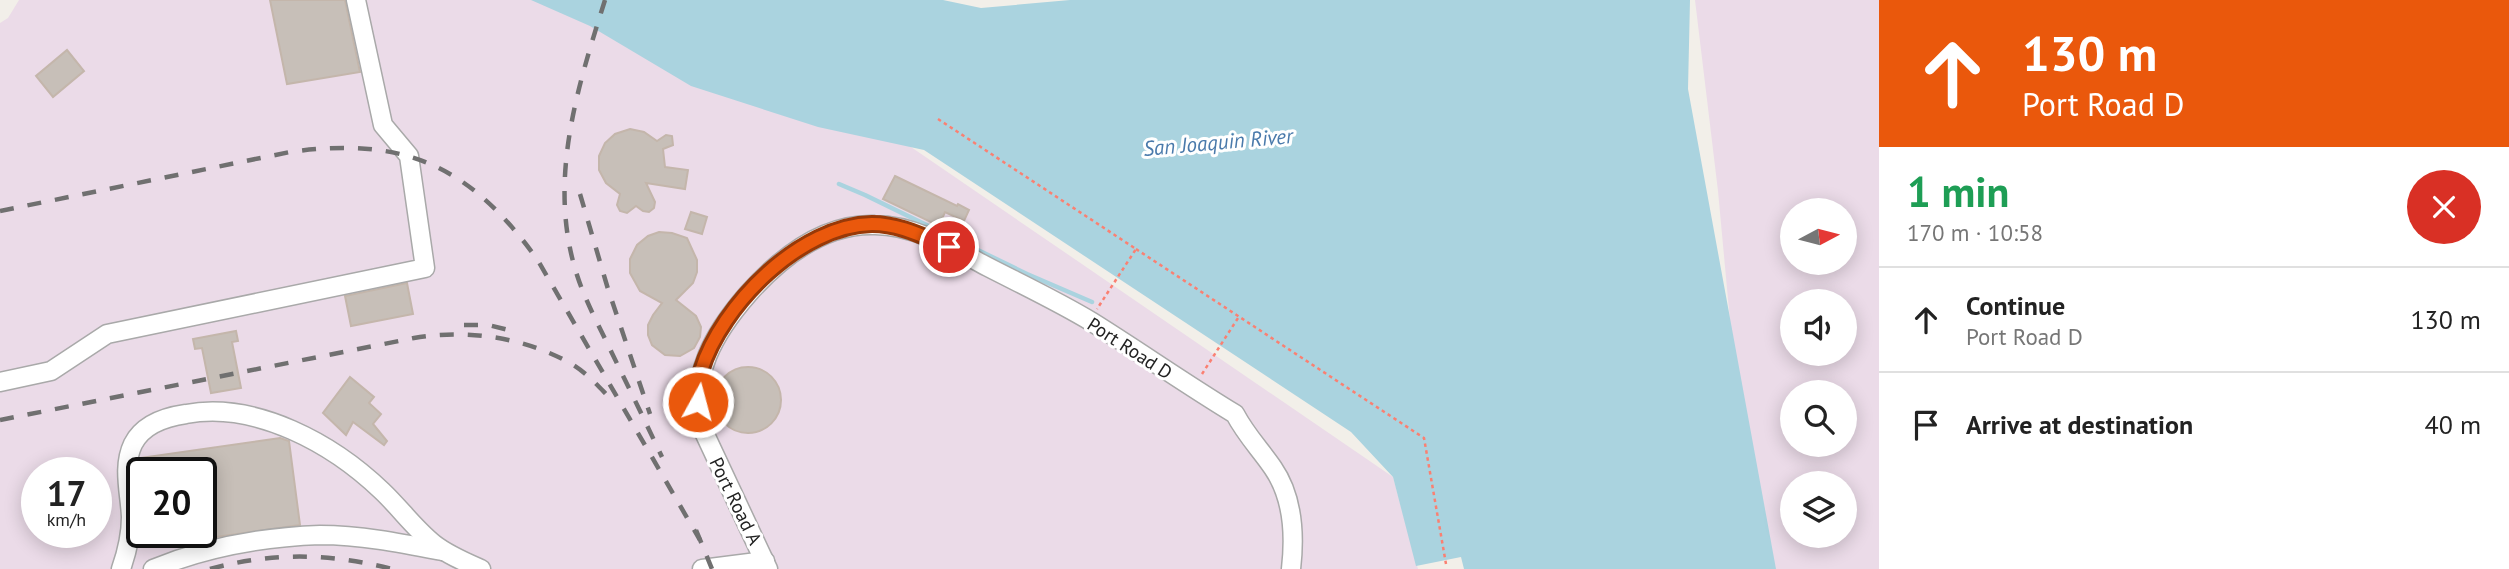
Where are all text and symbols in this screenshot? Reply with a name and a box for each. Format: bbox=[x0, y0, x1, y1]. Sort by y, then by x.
text: 130 m bbox=[2022, 21, 2157, 85]
icon: ahead bbox=[1907, 28, 1998, 119]
text: Port Road D bbox=[2022, 83, 2184, 125]
water label: San Joaquin River bbox=[1142, 122, 1296, 162]
text: 1 min bbox=[1907, 164, 2009, 219]
button: close bbox=[2407, 170, 2481, 244]
north arrow bbox=[1780, 198, 1857, 275]
map controls bbox=[1780, 198, 1857, 548]
pin bbox=[919, 217, 979, 277]
text: 170 m · 10:58 bbox=[1907, 218, 2043, 247]
icon: arrive bbox=[930, 228, 968, 266]
button: sound bbox=[1780, 289, 1857, 366]
text: Continue bbox=[1966, 289, 2065, 322]
icon: ahead bbox=[1907, 301, 1945, 339]
text: 130 m bbox=[2410, 303, 2481, 336]
street label: Port Road D bbox=[1083, 312, 1177, 384]
text: Port Road D bbox=[1966, 322, 2083, 351]
position arrow bbox=[661, 365, 735, 439]
button: search bbox=[1780, 380, 1857, 457]
icon: arrive bbox=[1907, 406, 1945, 444]
text: Arrive at destination bbox=[1966, 408, 2193, 441]
text: 40 m bbox=[2425, 408, 2481, 441]
street label: Port Road A bbox=[705, 453, 767, 549]
speed limit sign: 20 bbox=[126, 457, 217, 548]
text: 17 bbox=[47, 470, 86, 516]
button: layers bbox=[1780, 471, 1857, 548]
text: km/h bbox=[47, 508, 86, 531]

